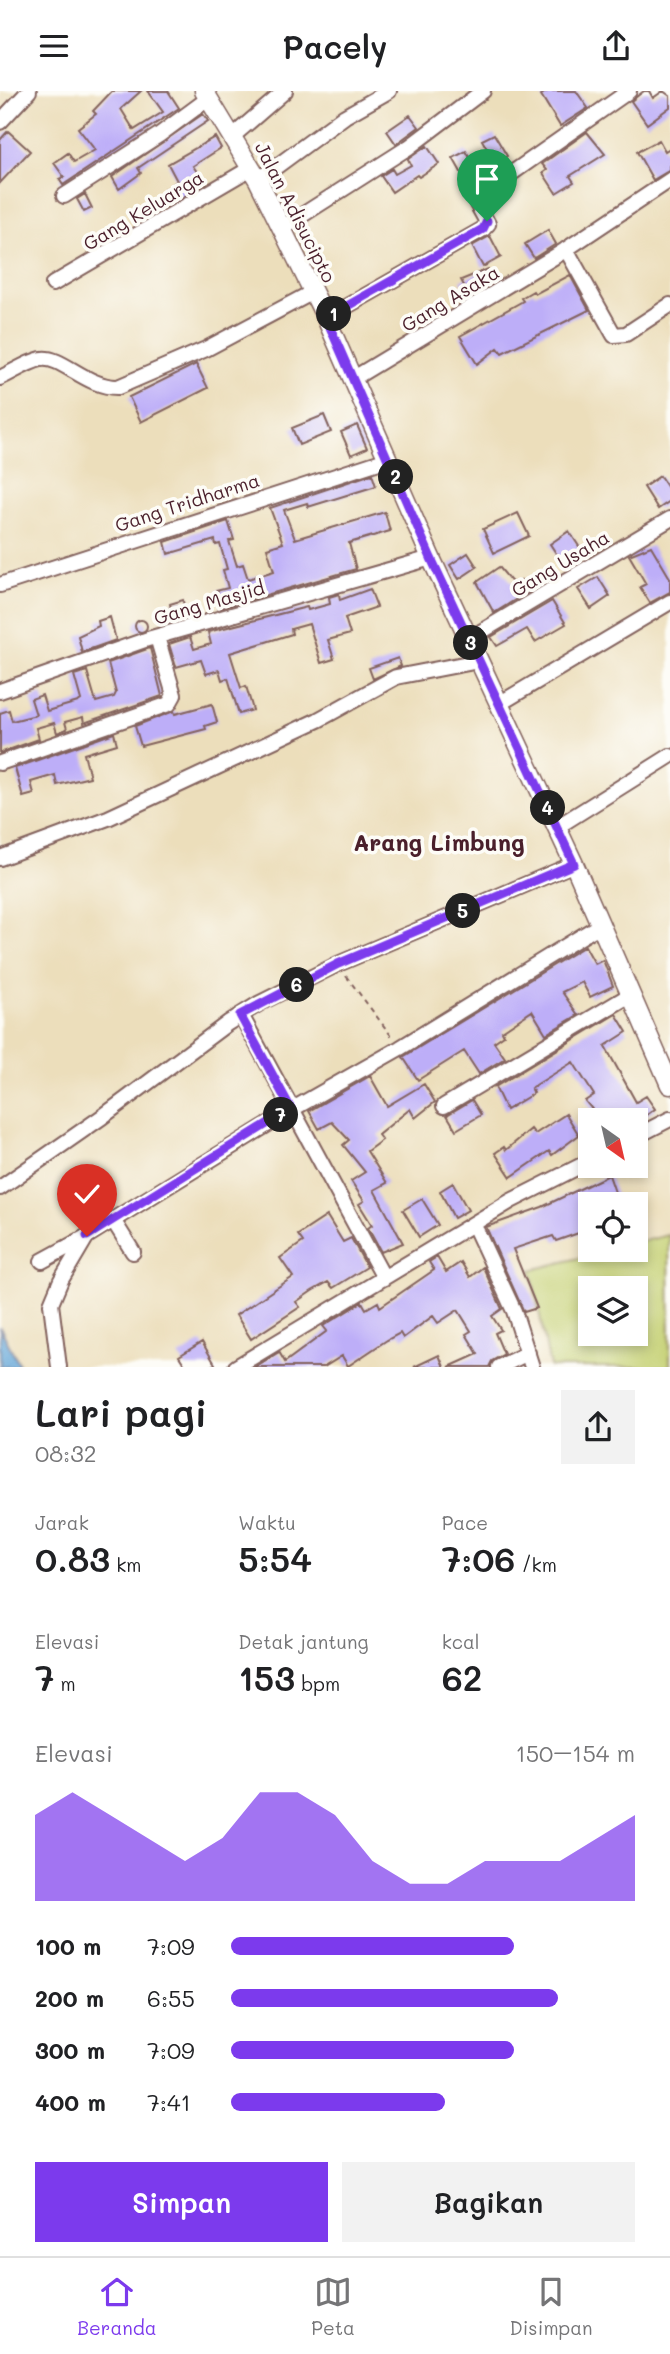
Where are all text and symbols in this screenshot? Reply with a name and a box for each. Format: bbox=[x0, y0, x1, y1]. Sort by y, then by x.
text: Pacely bbox=[283, 25, 387, 67]
icon: menu bbox=[35, 27, 73, 65]
icon: share bbox=[597, 27, 635, 65]
street label: Jalan Adisucipto bbox=[250, 138, 342, 286]
pin bbox=[457, 149, 517, 221]
icon: arrive bbox=[468, 160, 506, 198]
street label: Gang Keluarga bbox=[78, 164, 208, 256]
street label: Gang Asaka bbox=[397, 259, 503, 337]
pin: 1 bbox=[316, 297, 352, 332]
text: 1 bbox=[329, 301, 338, 326]
pin: 2 bbox=[378, 459, 414, 495]
text: 2 bbox=[390, 464, 401, 489]
street label: Gang Tridharma bbox=[112, 467, 262, 537]
street label: Gang Usaha bbox=[506, 524, 614, 602]
street label: Gang Masjid bbox=[151, 574, 267, 630]
pin: 3 bbox=[454, 625, 489, 661]
text: 3 bbox=[465, 630, 476, 655]
pin: 4 bbox=[530, 791, 566, 825]
text: 4 bbox=[541, 795, 554, 820]
district label: Arang Limbung bbox=[353, 827, 525, 857]
pin: 5 bbox=[446, 893, 480, 929]
text: 5 bbox=[457, 898, 468, 923]
pin: 6 bbox=[280, 967, 314, 1003]
text: 6 bbox=[291, 972, 302, 997]
pin: 7 bbox=[264, 1097, 298, 1133]
text: 7 bbox=[275, 1102, 286, 1127]
north arrow bbox=[578, 1108, 648, 1178]
map controls bbox=[578, 1108, 648, 1346]
pin bbox=[57, 1164, 117, 1236]
icon: check bbox=[68, 1175, 106, 1213]
button: locate bbox=[578, 1192, 648, 1262]
button: layers bbox=[578, 1276, 648, 1346]
text: Lari pagi bbox=[35, 1387, 207, 1437]
button: share bbox=[561, 1390, 635, 1464]
text: 08:32 bbox=[35, 1438, 97, 1468]
text: Jarak bbox=[35, 1510, 89, 1535]
text: Waktu bbox=[238, 1510, 296, 1535]
text: Pace bbox=[442, 1510, 488, 1535]
text: 0.83 bbox=[35, 1535, 110, 1581]
text: 5:54 bbox=[238, 1535, 312, 1581]
text: 7:06 bbox=[442, 1535, 516, 1581]
text: km bbox=[110, 1552, 142, 1577]
text: /km bbox=[516, 1552, 557, 1577]
text: Elevasi bbox=[35, 1629, 99, 1654]
text: Detak jantung bbox=[238, 1629, 369, 1654]
text: kcal bbox=[442, 1629, 480, 1654]
text: 7 bbox=[35, 1654, 55, 1700]
text: 153 bbox=[238, 1654, 295, 1700]
text: 62 bbox=[442, 1654, 482, 1700]
text: m bbox=[55, 1671, 76, 1696]
text: bpm bbox=[295, 1671, 340, 1696]
text: Elevasi bbox=[35, 1738, 113, 1768]
text: 150–154 m bbox=[515, 1738, 635, 1768]
text: 100 m bbox=[35, 1931, 101, 1961]
text: 7:09 bbox=[147, 1931, 195, 1961]
text: 200 m bbox=[35, 1983, 104, 2013]
text: 6:55 bbox=[147, 1983, 195, 2013]
text: 300 m bbox=[35, 2035, 105, 2065]
text: 7:09 bbox=[147, 2035, 195, 2065]
text: 400 m bbox=[35, 2087, 106, 2117]
text: 7:41 bbox=[147, 2087, 191, 2117]
button: Simpan bbox=[35, 2162, 328, 2242]
button: Bagikan bbox=[342, 2162, 635, 2242]
tab: Beranda bbox=[77, 2273, 157, 2340]
tab: Peta bbox=[311, 2273, 355, 2340]
tab: Disimpan bbox=[510, 2273, 593, 2340]

